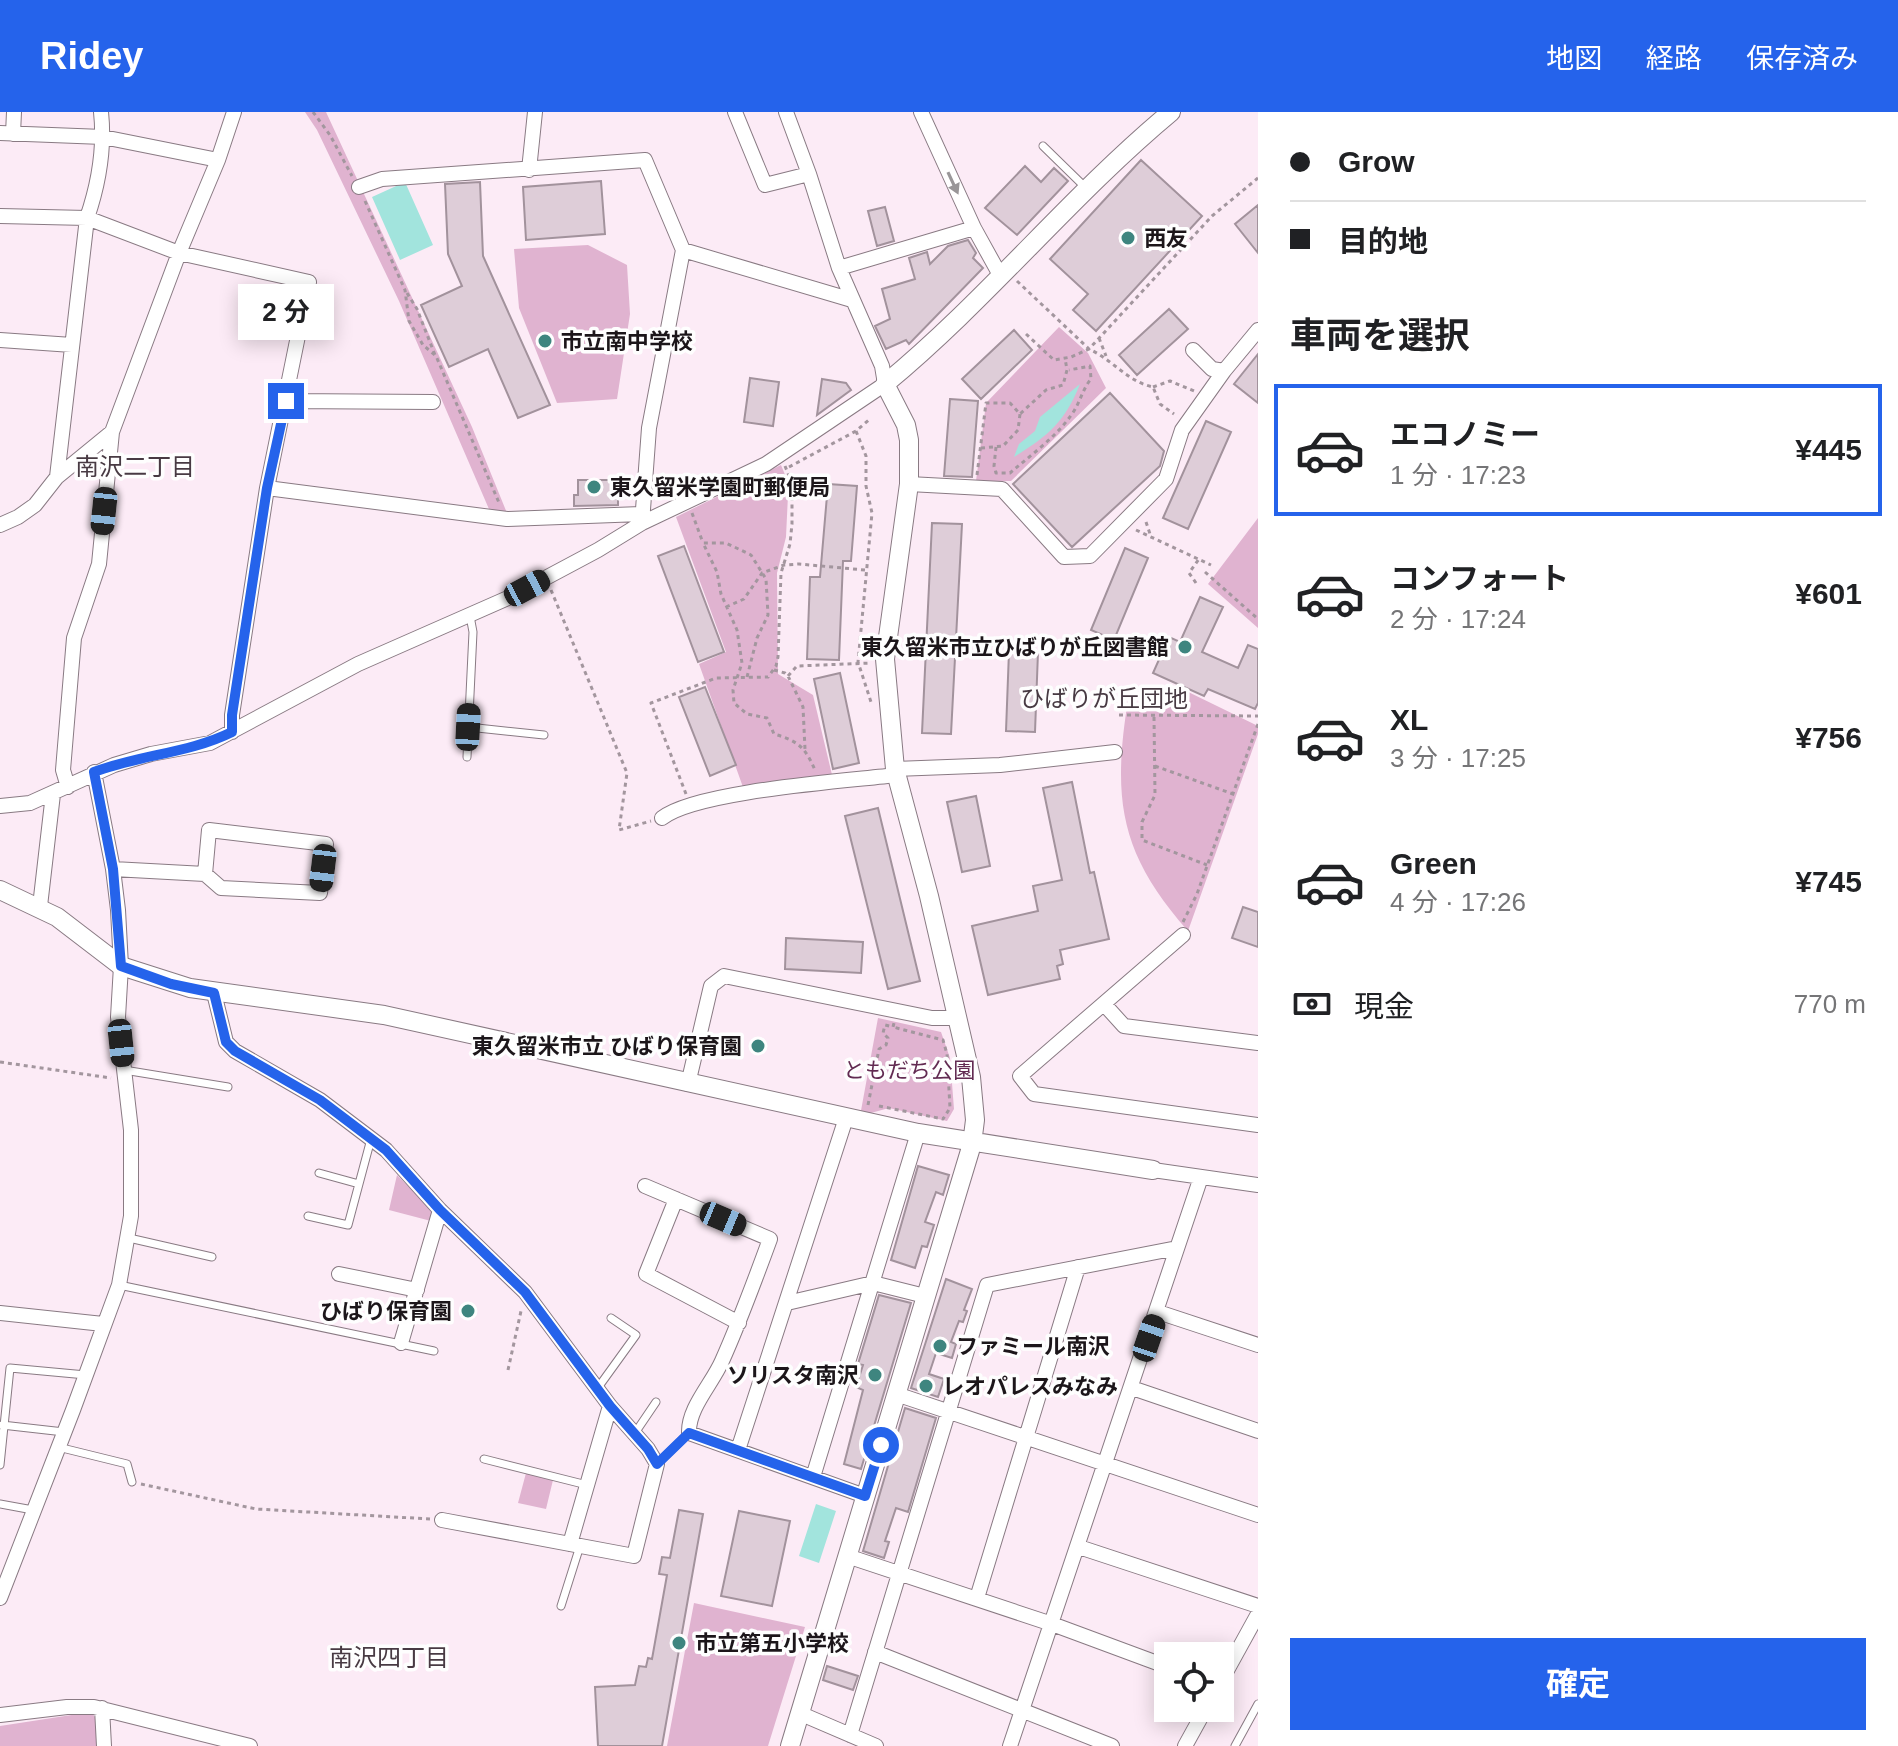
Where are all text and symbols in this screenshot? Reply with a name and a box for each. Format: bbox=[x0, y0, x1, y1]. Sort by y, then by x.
text: Ridey bbox=[40, 35, 143, 77]
text: 地図 bbox=[1546, 43, 1602, 74]
text: 経路 bbox=[1646, 43, 1702, 74]
text: 保存済み bbox=[1746, 43, 1858, 74]
text: Grow bbox=[1338, 145, 1415, 178]
one-way arrow bbox=[947, 171, 960, 195]
text: 目的地 bbox=[1338, 225, 1428, 258]
place label: 西友 bbox=[1144, 226, 1188, 251]
marker: 西友 bbox=[1119, 229, 1137, 247]
callout: 2 分 bbox=[238, 285, 334, 341]
text: 2 分 bbox=[262, 297, 310, 327]
text: 車両を選択 bbox=[1290, 315, 1470, 356]
place label: 市立南中学校 bbox=[561, 329, 693, 354]
marker: 市立南中学校 bbox=[536, 332, 554, 350]
route end bbox=[268, 383, 304, 419]
icon: car bbox=[1294, 414, 1366, 486]
text: エコノミー bbox=[1390, 418, 1540, 451]
text: ¥445 bbox=[1795, 433, 1862, 466]
district label: 南沢二丁目 bbox=[75, 453, 195, 480]
text: 1 分 · 17:23 bbox=[1390, 460, 1526, 490]
place label: 東久留米学園町郵便局 bbox=[610, 475, 830, 500]
marker: 東久留米学園町郵便局 bbox=[585, 478, 603, 496]
car bbox=[90, 486, 118, 536]
icon: car bbox=[1294, 558, 1366, 630]
text: コンフォート bbox=[1390, 562, 1569, 595]
car bbox=[500, 566, 554, 610]
text: ¥601 bbox=[1795, 577, 1862, 610]
text: 2 分 · 17:24 bbox=[1390, 604, 1526, 634]
place label: 東久留米市立ひばりが丘図書館 bbox=[861, 635, 1169, 660]
marker: 東久留米市立ひばりが丘図書館 bbox=[1176, 638, 1194, 656]
district label: ひばりが丘団地 bbox=[1020, 685, 1188, 712]
car bbox=[455, 702, 481, 752]
icon: car bbox=[1294, 702, 1366, 774]
text: XL bbox=[1390, 703, 1428, 736]
text: ¥756 bbox=[1795, 721, 1862, 754]
text: 3 分 · 17:25 bbox=[1390, 743, 1526, 773]
car bbox=[308, 843, 338, 893]
icon: car bbox=[1294, 846, 1366, 918]
text: Green bbox=[1390, 847, 1477, 880]
text: ¥745 bbox=[1795, 865, 1862, 898]
text: 4 分 · 17:26 bbox=[1390, 887, 1526, 917]
icon: cash bbox=[1290, 982, 1334, 1026]
text: 770 m bbox=[1794, 989, 1866, 1019]
text: 現金 bbox=[1354, 990, 1414, 1023]
car bbox=[107, 1018, 135, 1068]
place label: 東久留米市立 ひばり保育園 bbox=[472, 1034, 742, 1059]
marker: 東久留米市立 ひばり保育園 bbox=[749, 1037, 767, 1055]
park label: ともだち公園 bbox=[843, 1058, 975, 1083]
car bbox=[696, 1199, 750, 1239]
place label: ひばり保育園 bbox=[320, 1299, 452, 1324]
marker: ひばり保育園 bbox=[459, 1302, 477, 1320]
car bbox=[1130, 1311, 1168, 1365]
place label: ファミール南沢 bbox=[956, 1334, 1110, 1359]
marker: ファミール南沢 bbox=[931, 1337, 949, 1355]
place label: ソリスタ南沢 bbox=[727, 1363, 859, 1388]
marker: ソリスタ南沢 bbox=[866, 1366, 884, 1384]
place label: レオパレスみなみ bbox=[942, 1374, 1118, 1399]
marker: レオパレスみなみ bbox=[917, 1377, 935, 1395]
route start bbox=[863, 1427, 899, 1463]
place label: 市立第五小学校 bbox=[695, 1631, 849, 1656]
marker: 市立第五小学校 bbox=[670, 1634, 688, 1652]
button: 確定 bbox=[1290, 1638, 1866, 1730]
map controls bbox=[1154, 1642, 1234, 1722]
button: locate bbox=[1154, 1642, 1234, 1722]
district label: 南沢四丁目 bbox=[329, 1644, 449, 1671]

